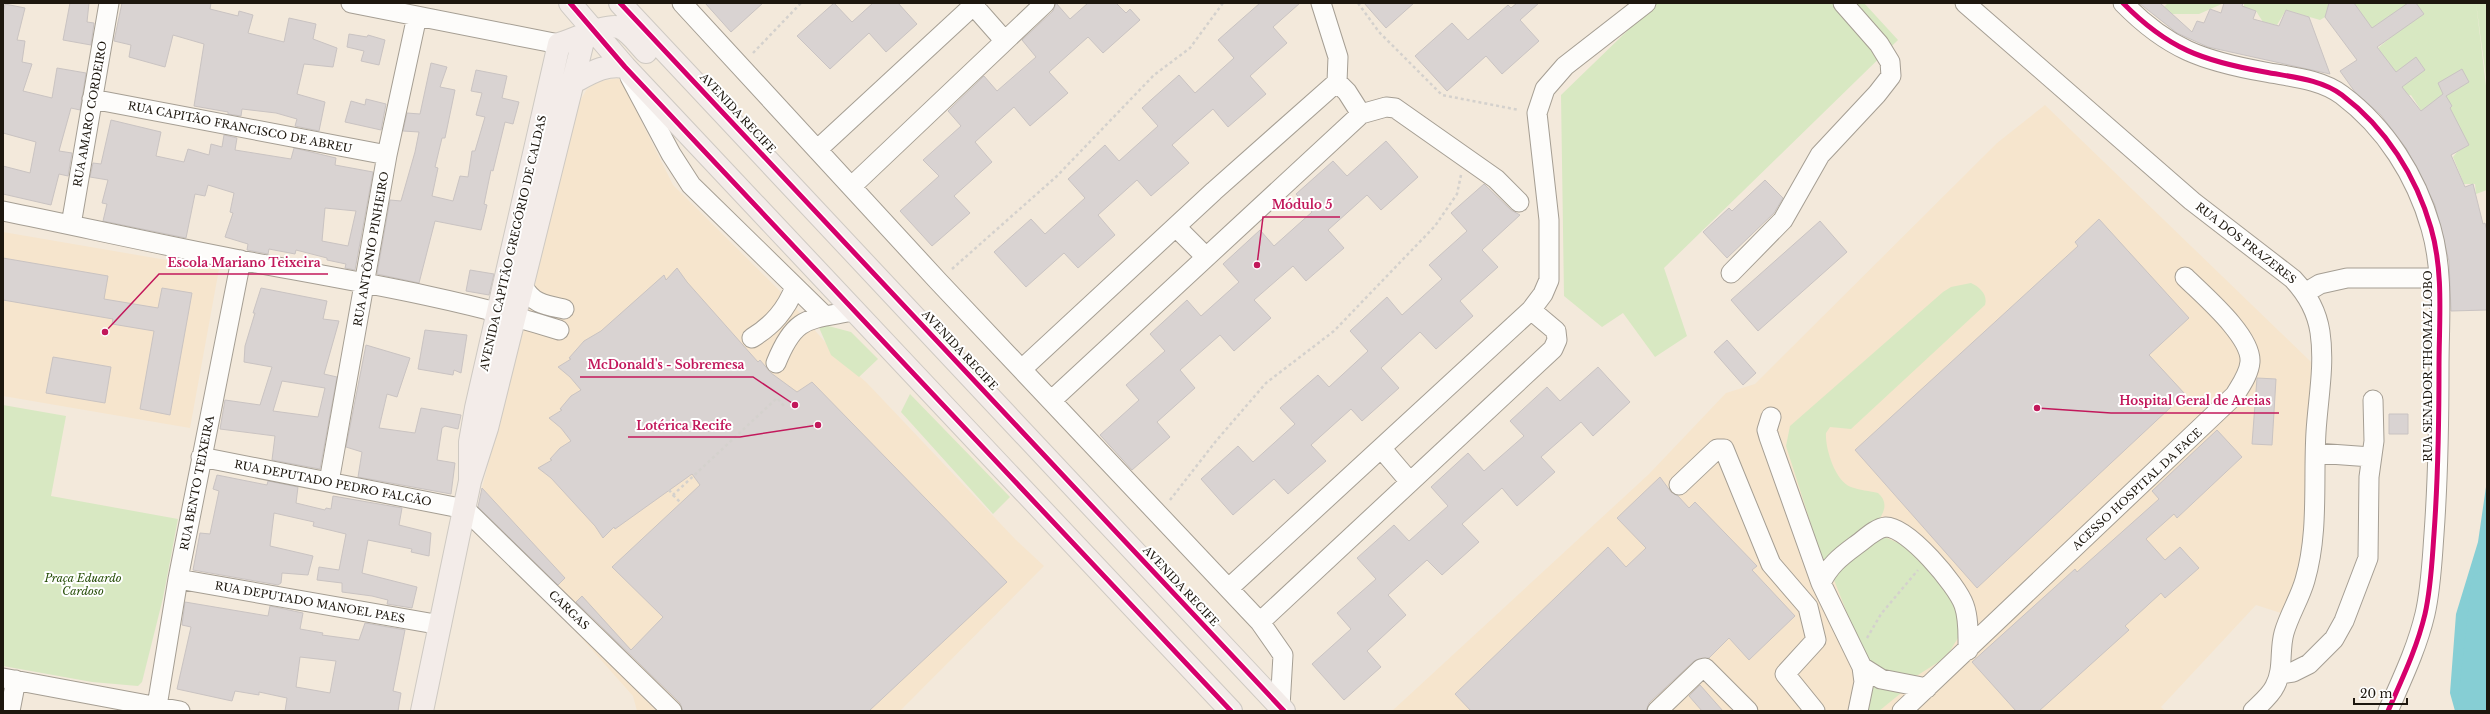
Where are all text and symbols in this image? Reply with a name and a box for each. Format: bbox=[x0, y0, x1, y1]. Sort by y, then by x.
street label: RUA AMARO CORDEIRO bbox=[70, 40, 110, 188]
street label: AVENIDA RECIFE bbox=[696, 69, 779, 156]
street label: RUA CAPITÃO FRANCISCO DE ABREU bbox=[127, 98, 354, 156]
street label: AVENIDA CAPITÃO GREGÓRIO DE CALDAS bbox=[476, 114, 549, 373]
street label: RUA ANTÔNIO PINHEIRO bbox=[350, 170, 392, 328]
callout: Módulo 5 bbox=[1263, 193, 1340, 217]
text: Módulo 5 bbox=[1272, 197, 1332, 212]
street label: RUA DOS PRAZERES bbox=[2193, 199, 2299, 287]
callout: Escola Mariano Teixeira bbox=[159, 250, 328, 274]
text: Escola Mariano Teixeira bbox=[167, 255, 321, 270]
street label: RUA SENADOR THOMAZ LOBO bbox=[2421, 270, 2435, 462]
street label: AVENIDA RECIFE bbox=[918, 306, 1001, 393]
callout: McDonald's - Sobremesa bbox=[580, 353, 753, 377]
text: McDonald's - Sobremesa bbox=[588, 357, 745, 372]
callout: Hospital Geral de Areias bbox=[2111, 389, 2279, 413]
text: Hospital Geral de Areias bbox=[2119, 393, 2271, 408]
callout: Lotérica Recife bbox=[628, 413, 740, 437]
street label: RUA BENTO TEIXEIRA bbox=[177, 414, 217, 552]
text: Lotérica Recife bbox=[636, 418, 732, 433]
street label: ACESSO HOSPITAL DA FACE bbox=[2069, 425, 2205, 554]
street label: RUA DEPUTADO PEDRO FALCÃO bbox=[233, 457, 433, 509]
street label: AVENIDA RECIFE bbox=[1139, 542, 1222, 629]
park label: Praça Eduardo Cardoso bbox=[44, 571, 122, 598]
street label: RUA DEPUTADO MANOEL PAES bbox=[214, 578, 406, 626]
street label: CARGAS bbox=[546, 587, 592, 633]
scale bar bbox=[2354, 680, 2407, 706]
text: 20 m bbox=[2360, 686, 2392, 701]

